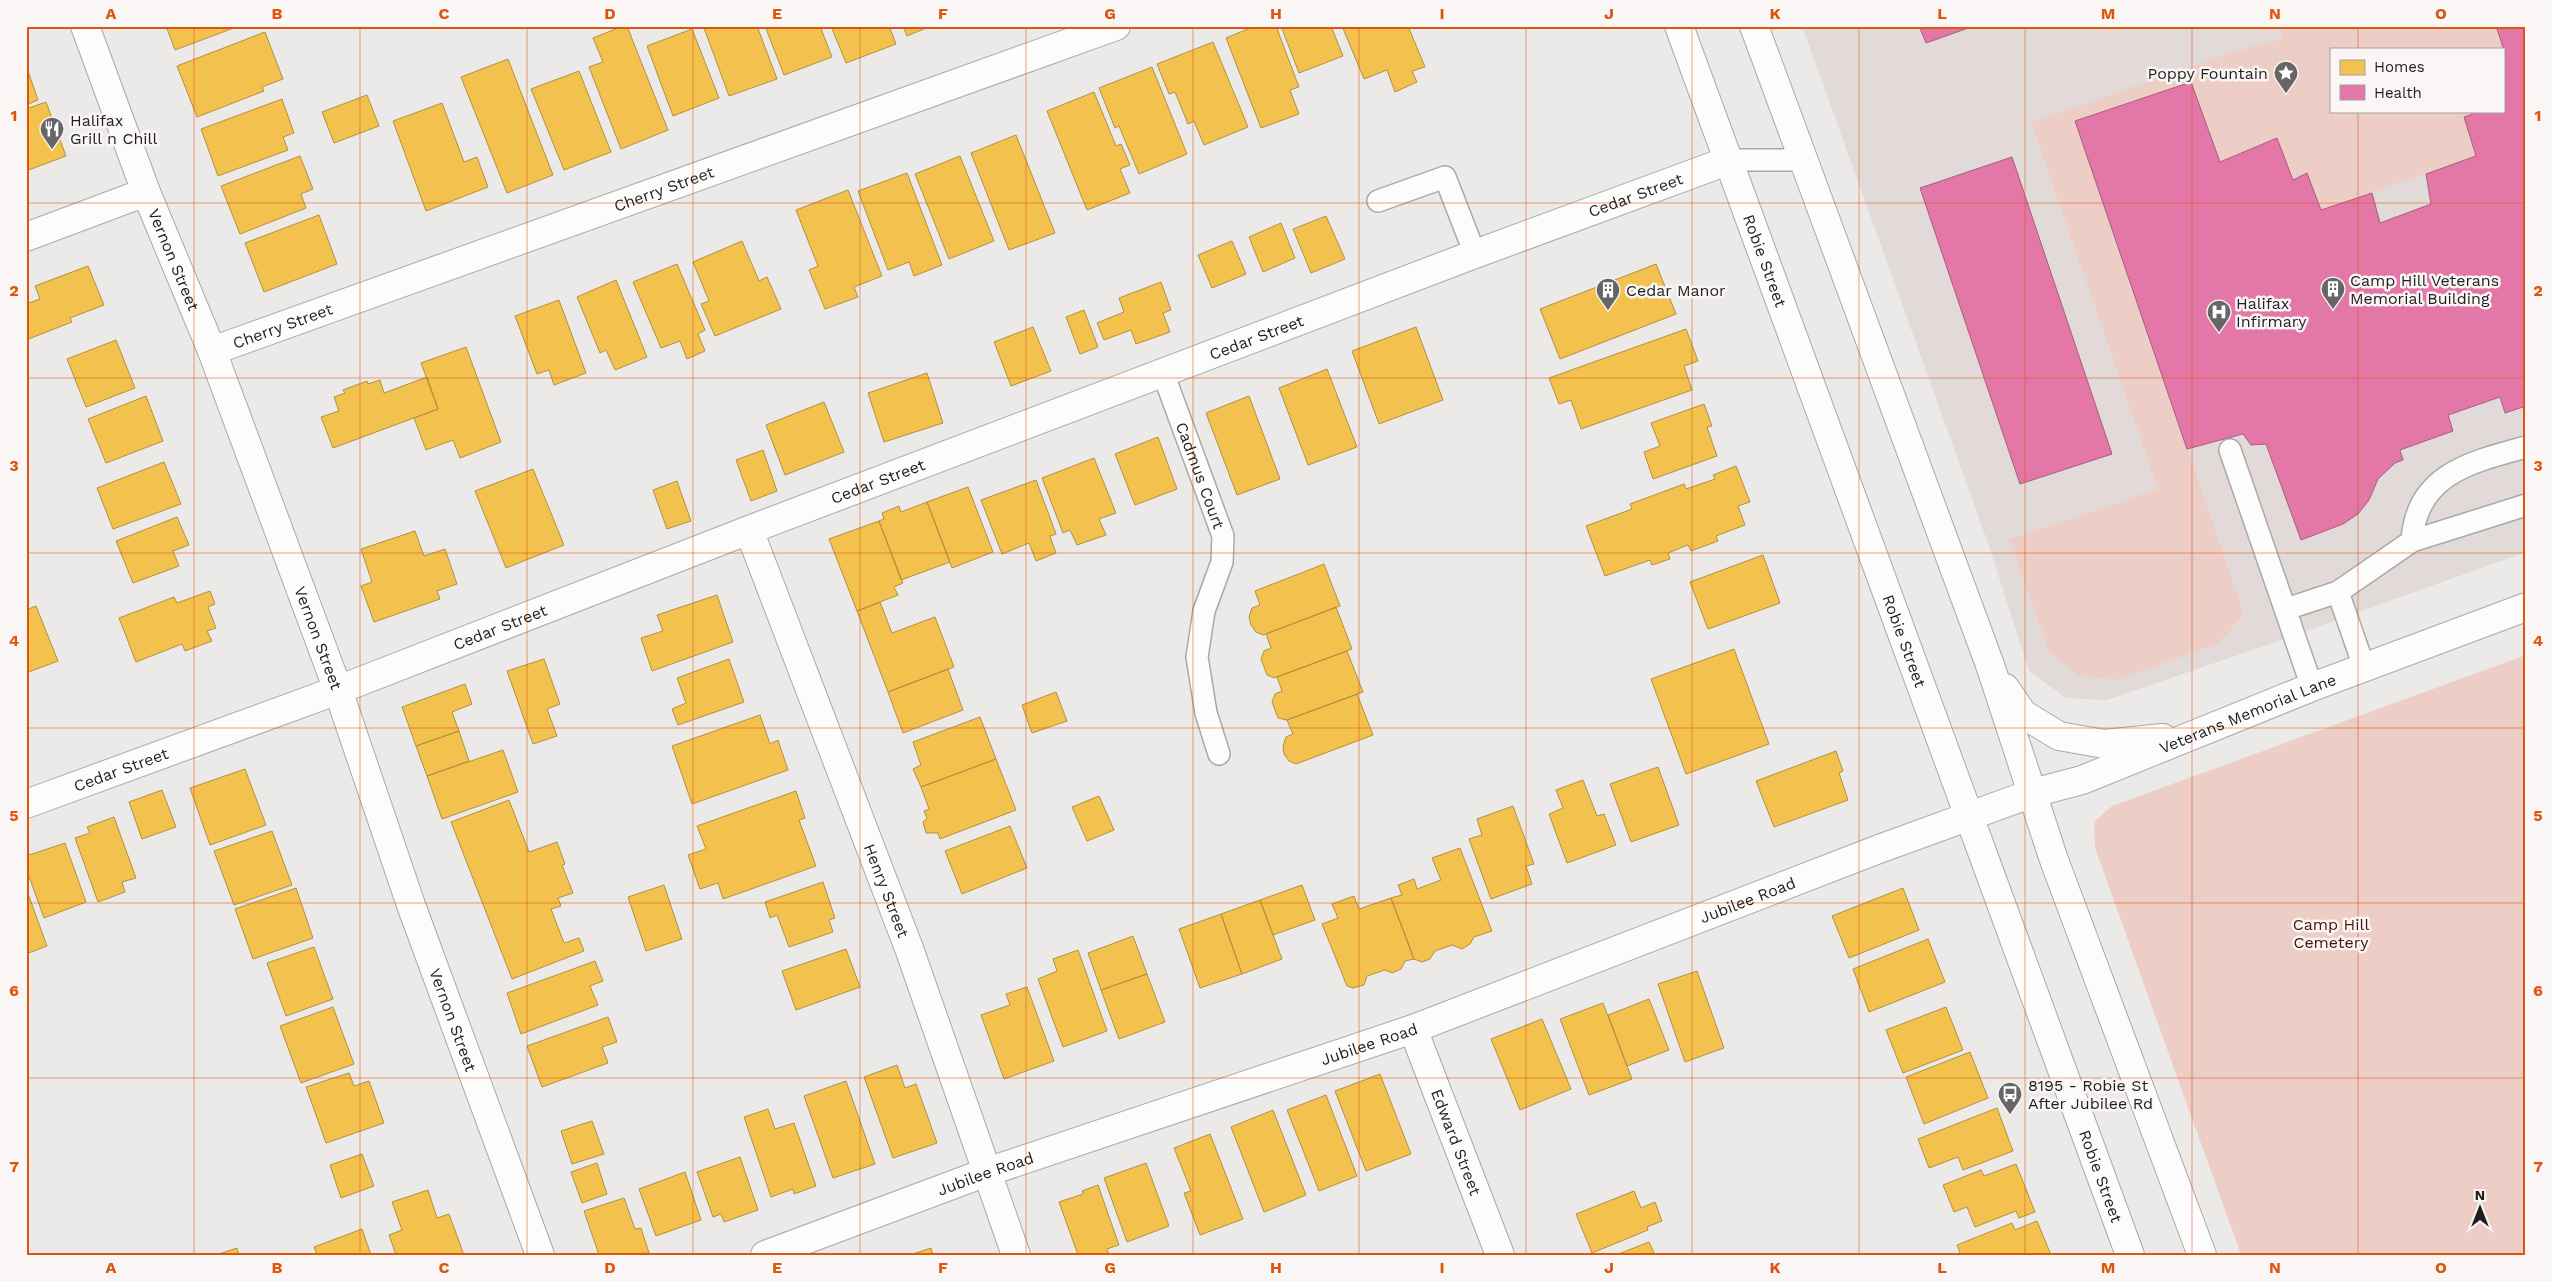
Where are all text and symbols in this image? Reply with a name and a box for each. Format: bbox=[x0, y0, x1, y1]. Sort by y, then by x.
text: A bbox=[106, 4, 117, 23]
text: B bbox=[272, 4, 283, 23]
text: C bbox=[439, 4, 450, 23]
text: D bbox=[604, 4, 616, 23]
text: E bbox=[772, 4, 782, 23]
text: F bbox=[938, 4, 948, 23]
text: G bbox=[1104, 4, 1116, 23]
text: H bbox=[1270, 4, 1282, 23]
text: I bbox=[1439, 4, 1445, 23]
text: J bbox=[1604, 4, 1614, 23]
text: K bbox=[1769, 4, 1781, 23]
text: L bbox=[1937, 4, 1947, 23]
text: M bbox=[2101, 4, 2115, 23]
text: N bbox=[2269, 4, 2281, 23]
text: O bbox=[2435, 4, 2447, 23]
legend bbox=[2330, 48, 2504, 112]
text: Homes bbox=[2374, 58, 2425, 76]
place icon: Poppy Fountain bbox=[2273, 60, 2299, 94]
place label: Poppy Fountain bbox=[2148, 64, 2268, 83]
text: Health bbox=[2374, 84, 2422, 102]
text: 1 bbox=[11, 106, 17, 125]
text: 1 bbox=[2535, 106, 2541, 125]
place label: Halifax Grill n Chill bbox=[70, 111, 157, 148]
restaurant icon: Halifax Grill n Chill bbox=[39, 116, 65, 150]
street label: Cherry Street bbox=[611, 162, 717, 216]
street label: Cedar Street bbox=[1586, 169, 1686, 221]
street label: Vernon Street bbox=[144, 206, 203, 314]
street label: Robie Street bbox=[1739, 212, 1790, 310]
place label: Camp Hill Veterans Memorial Building bbox=[2350, 271, 2499, 308]
building icon: Camp Hill Veterans Memorial Building bbox=[2320, 276, 2346, 310]
building icon: Cedar Manor bbox=[1595, 277, 1621, 311]
text: 2 bbox=[9, 281, 19, 300]
place label: Cedar Manor bbox=[1626, 281, 1726, 300]
text: 2 bbox=[2533, 281, 2543, 300]
place label: Halifax Infirmary bbox=[2236, 294, 2307, 331]
street label: Cherry Street bbox=[230, 299, 336, 353]
hospital icon: Halifax Infirmary bbox=[2206, 299, 2232, 333]
street label: Cedar Street bbox=[1207, 311, 1307, 364]
street label: Cadmus Court bbox=[1172, 419, 1229, 532]
street label: Cedar Street bbox=[828, 455, 928, 508]
text: 3 bbox=[9, 456, 19, 475]
text: 3 bbox=[2533, 456, 2543, 475]
street label: Vernon Street bbox=[290, 584, 346, 692]
street label: Robie Street bbox=[1879, 592, 1930, 690]
street label: Cedar Street bbox=[451, 600, 550, 654]
text: 4 bbox=[9, 631, 19, 650]
text: 4 bbox=[2533, 631, 2543, 650]
street label: Veterans Memorial Lane bbox=[2157, 670, 2339, 758]
street label: Cedar Street bbox=[71, 744, 171, 796]
text: 5 bbox=[9, 806, 19, 825]
text: 5 bbox=[2533, 806, 2543, 825]
street label: Henry Street bbox=[860, 841, 913, 941]
street label: Jubilee Road bbox=[1697, 873, 1798, 927]
park label: Camp Hill Cemetery bbox=[2293, 915, 2369, 952]
street label: Vernon Street bbox=[425, 966, 481, 1074]
text: 6 bbox=[9, 981, 19, 1000]
text: 6 bbox=[2533, 981, 2543, 1000]
street label: Jubilee Road bbox=[1318, 1019, 1420, 1069]
place label: 8195 - Robie St After Jubilee Rd bbox=[2028, 1076, 2153, 1113]
bus stop icon: 8195 - Robie St After Jubilee Rd bbox=[1997, 1081, 2023, 1115]
street label: Edward Street bbox=[1427, 1086, 1485, 1198]
street label: Robie Street bbox=[2075, 1127, 2126, 1225]
street label: Jubilee Road bbox=[935, 1148, 1036, 1200]
text: 7 bbox=[9, 1157, 19, 1176]
text: 7 bbox=[2533, 1157, 2543, 1176]
north arrow bbox=[2454, 1184, 2504, 1234]
text: N bbox=[2475, 1187, 2485, 1203]
text: A bbox=[106, 1258, 117, 1277]
text: B bbox=[272, 1258, 283, 1277]
text: C bbox=[439, 1258, 450, 1277]
text: D bbox=[604, 1258, 616, 1277]
text: E bbox=[772, 1258, 782, 1277]
text: F bbox=[938, 1258, 948, 1277]
text: G bbox=[1104, 1258, 1116, 1277]
text: H bbox=[1270, 1258, 1282, 1277]
text: I bbox=[1439, 1258, 1445, 1277]
text: J bbox=[1604, 1258, 1614, 1277]
text: K bbox=[1769, 1258, 1781, 1277]
text: L bbox=[1937, 1258, 1947, 1277]
text: M bbox=[2101, 1258, 2115, 1277]
text: N bbox=[2269, 1258, 2281, 1277]
text: O bbox=[2435, 1258, 2447, 1277]

